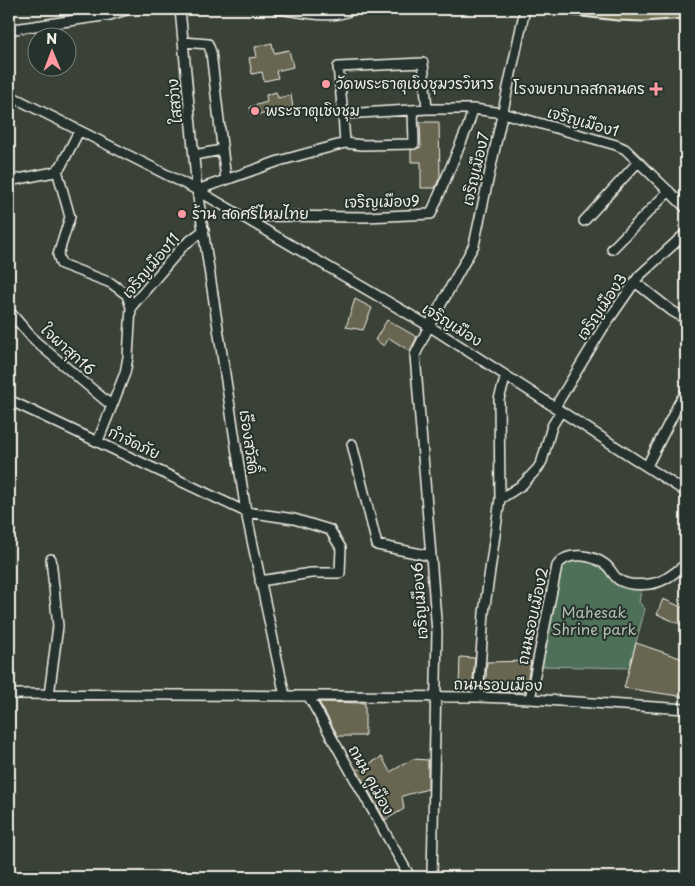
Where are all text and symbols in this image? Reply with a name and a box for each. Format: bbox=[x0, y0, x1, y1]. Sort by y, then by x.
north arrow bbox=[28, 28, 78, 78]
text: N bbox=[46, 28, 57, 49]
place label: วัดพระธาตุเชิงชุมวรวิหาร bbox=[336, 71, 494, 95]
place label: โรงพยาบาลสกลนคร bbox=[513, 76, 645, 99]
street label: ใสสว่าง bbox=[160, 78, 187, 125]
marker: วัดพระธาตุเชิงชุมวรวิหาร bbox=[320, 78, 332, 90]
marker: โรงพยาบาลสกลนคร bbox=[649, 82, 663, 96]
place label: พระธาตุเชิงชุม bbox=[265, 98, 360, 122]
street label: เจริญเมือง1 bbox=[545, 99, 622, 142]
marker: พระธาตุเชิงชุม bbox=[249, 105, 261, 117]
street label: เจริญเมือง7 bbox=[455, 129, 494, 208]
street label: เจริญเมือง9 bbox=[344, 188, 420, 213]
place label: ร้าน สดศรีไหมไทย bbox=[192, 201, 309, 224]
marker: ร้าน สดศรีไหมไทย bbox=[176, 208, 188, 220]
street label: เจริญเมือง11 bbox=[116, 227, 184, 303]
street label: เจริญเมือง3 bbox=[570, 268, 632, 344]
street label: เจริญเมือง bbox=[418, 296, 487, 351]
street label: ใจผาสุก16 bbox=[36, 318, 101, 380]
street label: เรืองสวัสดิ์ bbox=[235, 408, 268, 475]
street label: กำจัดภัย bbox=[105, 419, 165, 464]
street label: เจริญเมือง6 bbox=[404, 562, 433, 640]
street label: ถนนรอบเมือง2 bbox=[510, 565, 553, 667]
park label: Mahesak Shrine park bbox=[551, 600, 637, 640]
street label: ถนนรอบเมือง bbox=[454, 671, 543, 696]
street label: ถนน คูเมือง bbox=[343, 740, 401, 819]

